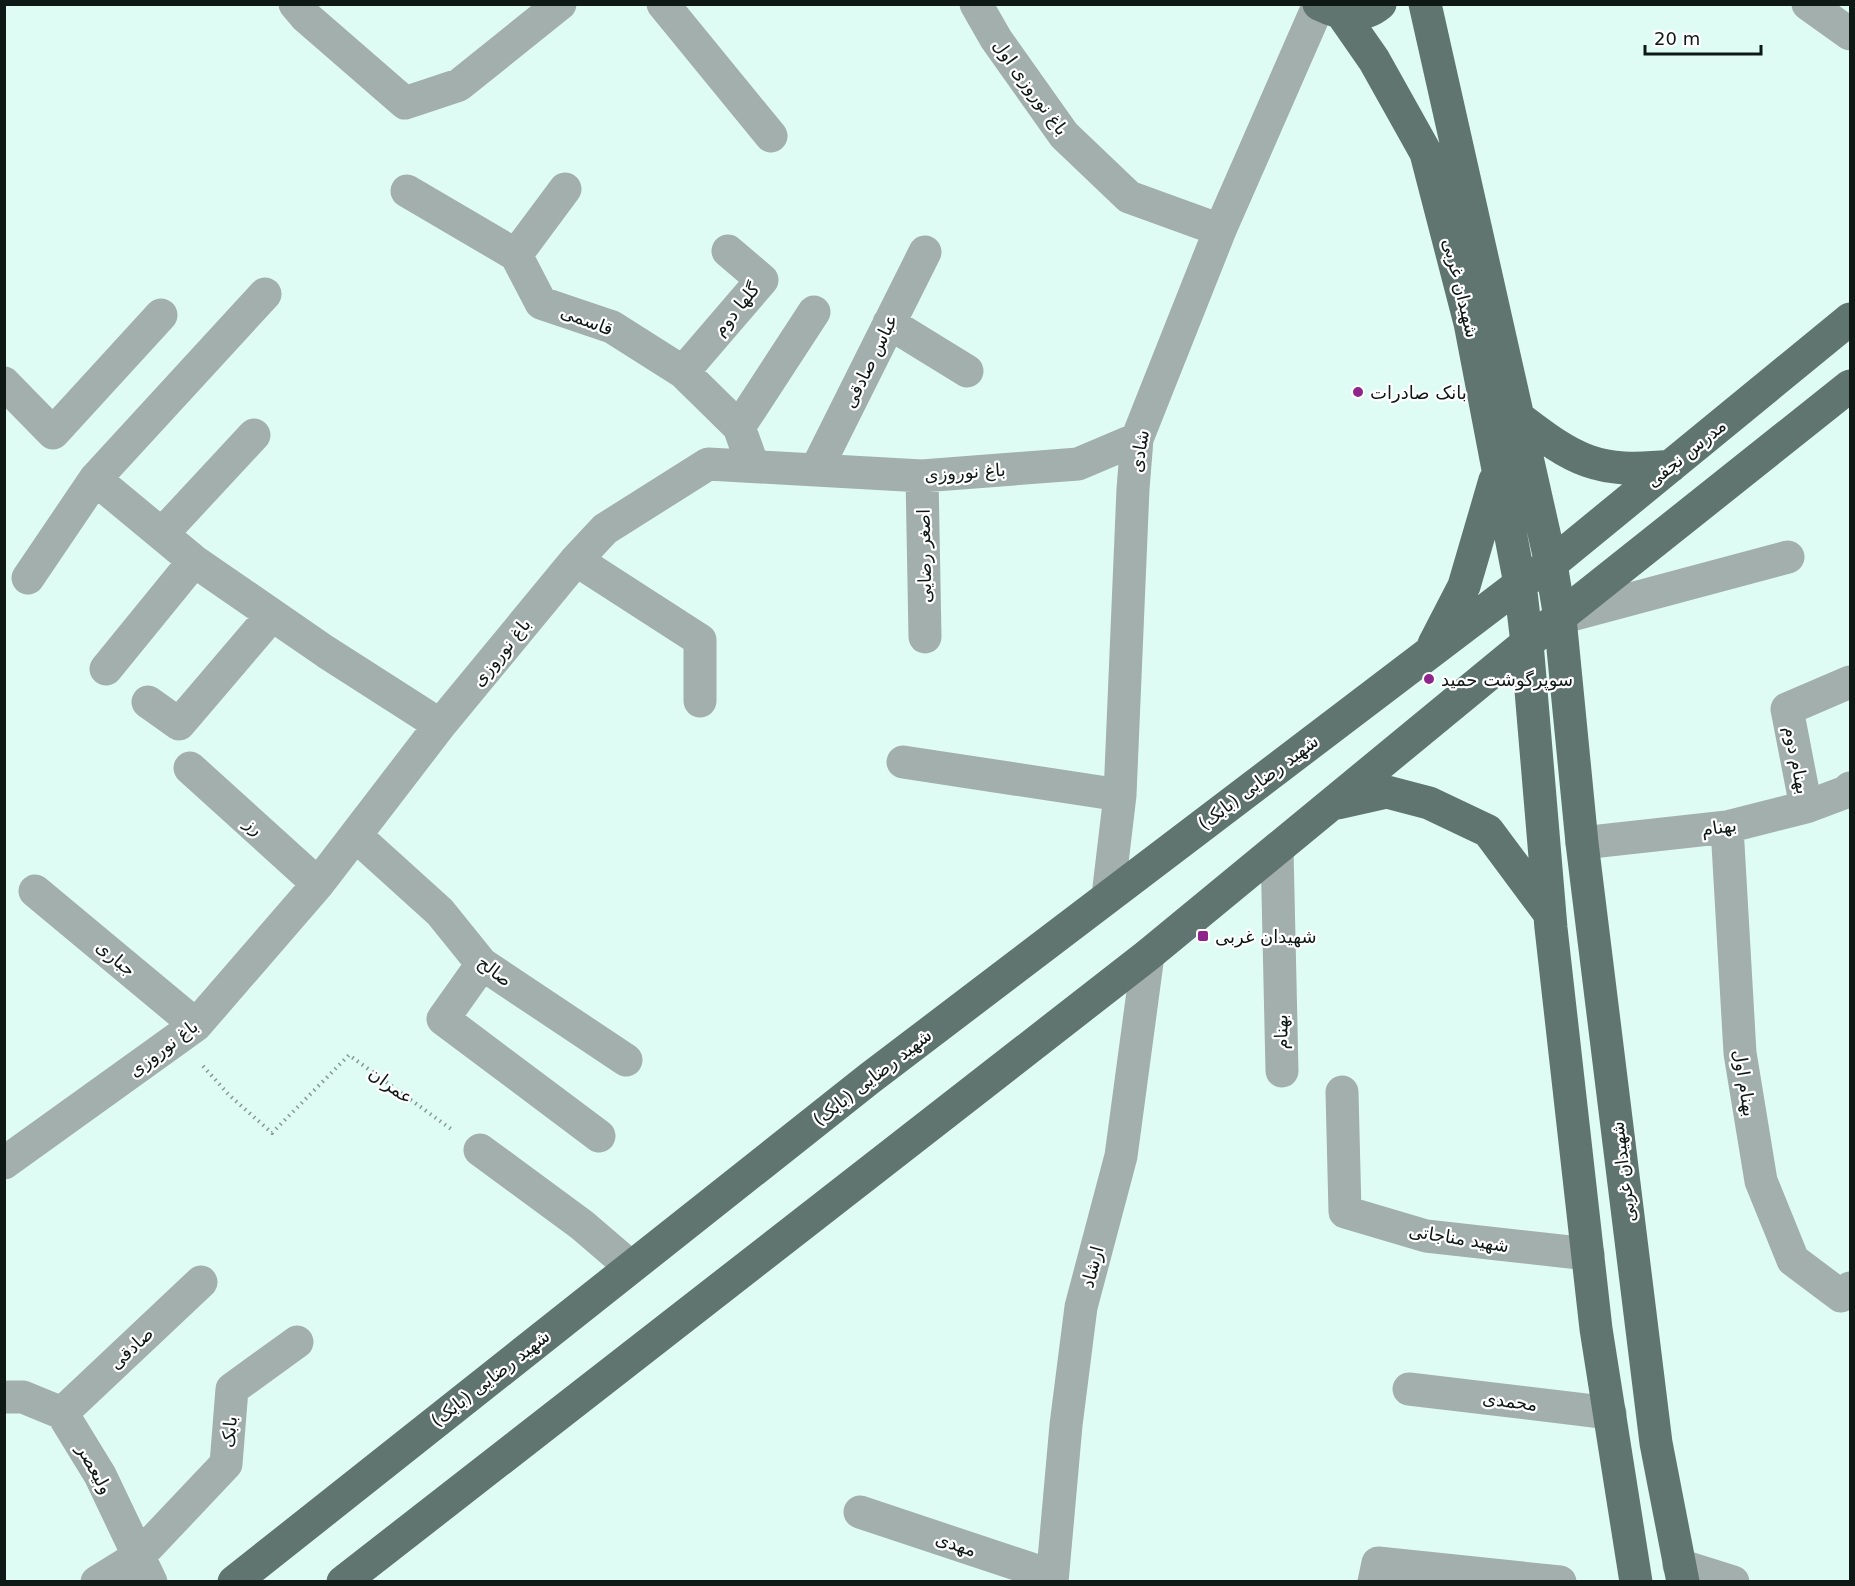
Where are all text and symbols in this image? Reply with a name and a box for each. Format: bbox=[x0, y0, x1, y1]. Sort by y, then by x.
scale bar bbox=[1645, 18, 1760, 56]
text: 20 m bbox=[1654, 28, 1700, 49]
street label: باغ نوروزی اول bbox=[988, 35, 1073, 140]
street label: شهیدان غربی bbox=[1438, 236, 1483, 340]
street label: گلها دوم bbox=[708, 278, 765, 340]
street label: قاسمی bbox=[558, 300, 616, 340]
street label: عباس صادقی bbox=[838, 311, 902, 411]
place label: بانک صادرات bbox=[1370, 382, 1467, 403]
marker: بانک صادرات bbox=[1351, 385, 1365, 399]
street label: مدرس نجفی bbox=[1642, 415, 1730, 491]
street label: شادی bbox=[1125, 428, 1153, 474]
street label: باغ نوروزی bbox=[924, 459, 1006, 486]
street label: اصغر رضایی bbox=[913, 509, 936, 603]
street label: باغ نوروزی bbox=[467, 614, 536, 691]
place label: سوپرگوشت حمید bbox=[1441, 669, 1573, 691]
marker: سوپرگوشت حمید bbox=[1422, 672, 1436, 686]
street label: بهنام دوم bbox=[1779, 724, 1814, 796]
street label: شهید رضایی (بابک) bbox=[1194, 730, 1323, 835]
street label: رز bbox=[240, 812, 267, 840]
street label: بهنام bbox=[1700, 814, 1738, 841]
place label: شهیدان غربی bbox=[1215, 926, 1317, 948]
marker: شهیدان غربی bbox=[1196, 929, 1210, 943]
street label: جباری bbox=[92, 936, 140, 980]
street label: صالح bbox=[473, 951, 516, 992]
street label: بهنام bbox=[1270, 1014, 1293, 1050]
street label: باغ نوروزی bbox=[124, 1015, 202, 1082]
street label: شهید رضایی (بابک) bbox=[808, 1024, 936, 1131]
street label: بهنام اول bbox=[1728, 1048, 1761, 1118]
street label: عمران bbox=[364, 1062, 417, 1109]
street label: شهیدان غربی bbox=[1606, 1120, 1641, 1224]
street label: شهید مناجاتی bbox=[1407, 1220, 1511, 1257]
street label: ارشاد bbox=[1076, 1244, 1108, 1290]
street label: صادقی bbox=[105, 1322, 157, 1374]
street label: شهید رضایی (بابک) bbox=[426, 1325, 554, 1432]
street label: محمدی bbox=[1481, 1387, 1539, 1415]
street label: بابک bbox=[217, 1415, 241, 1449]
street label: ولیعصر bbox=[71, 1439, 117, 1498]
street label: مهدی bbox=[933, 1527, 979, 1562]

